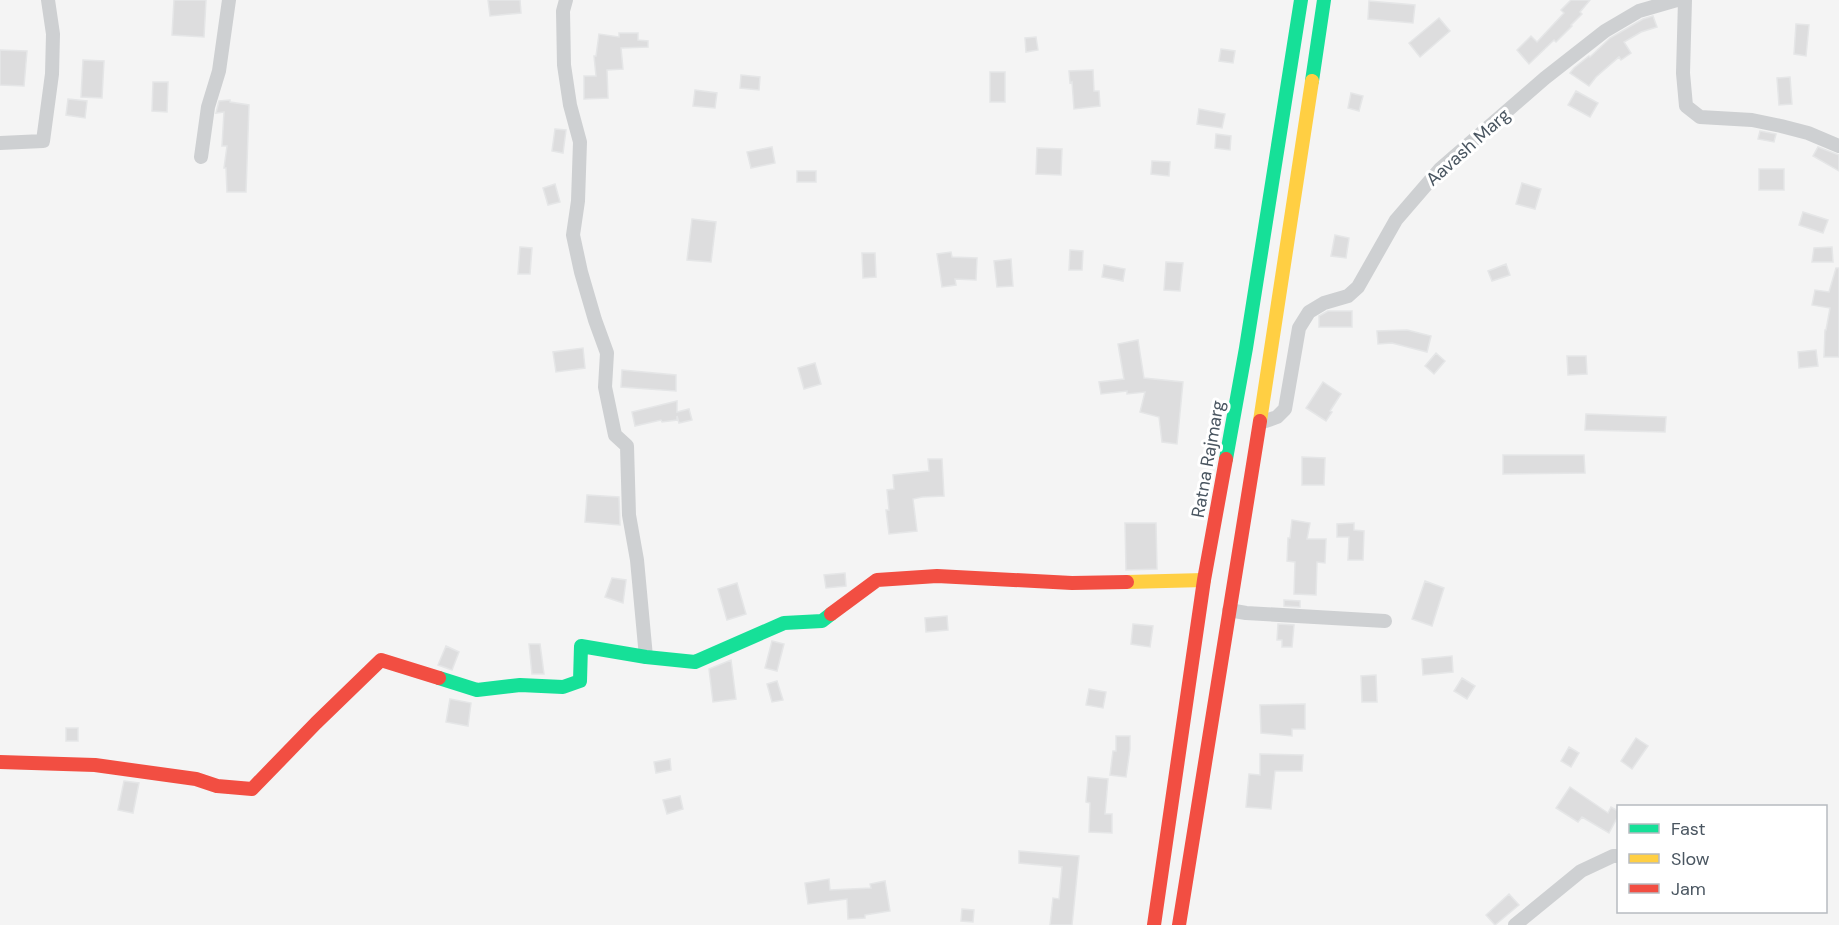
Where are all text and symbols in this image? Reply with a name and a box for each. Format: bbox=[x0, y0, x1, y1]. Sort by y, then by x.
street label: Aavash Marg bbox=[1421, 103, 1515, 191]
street label: Ratna Rajmarg bbox=[1186, 398, 1230, 520]
legend bbox=[1617, 805, 1827, 913]
text: Fast bbox=[1671, 817, 1706, 841]
text: Slow bbox=[1671, 847, 1710, 871]
text: Jam bbox=[1671, 877, 1706, 901]

